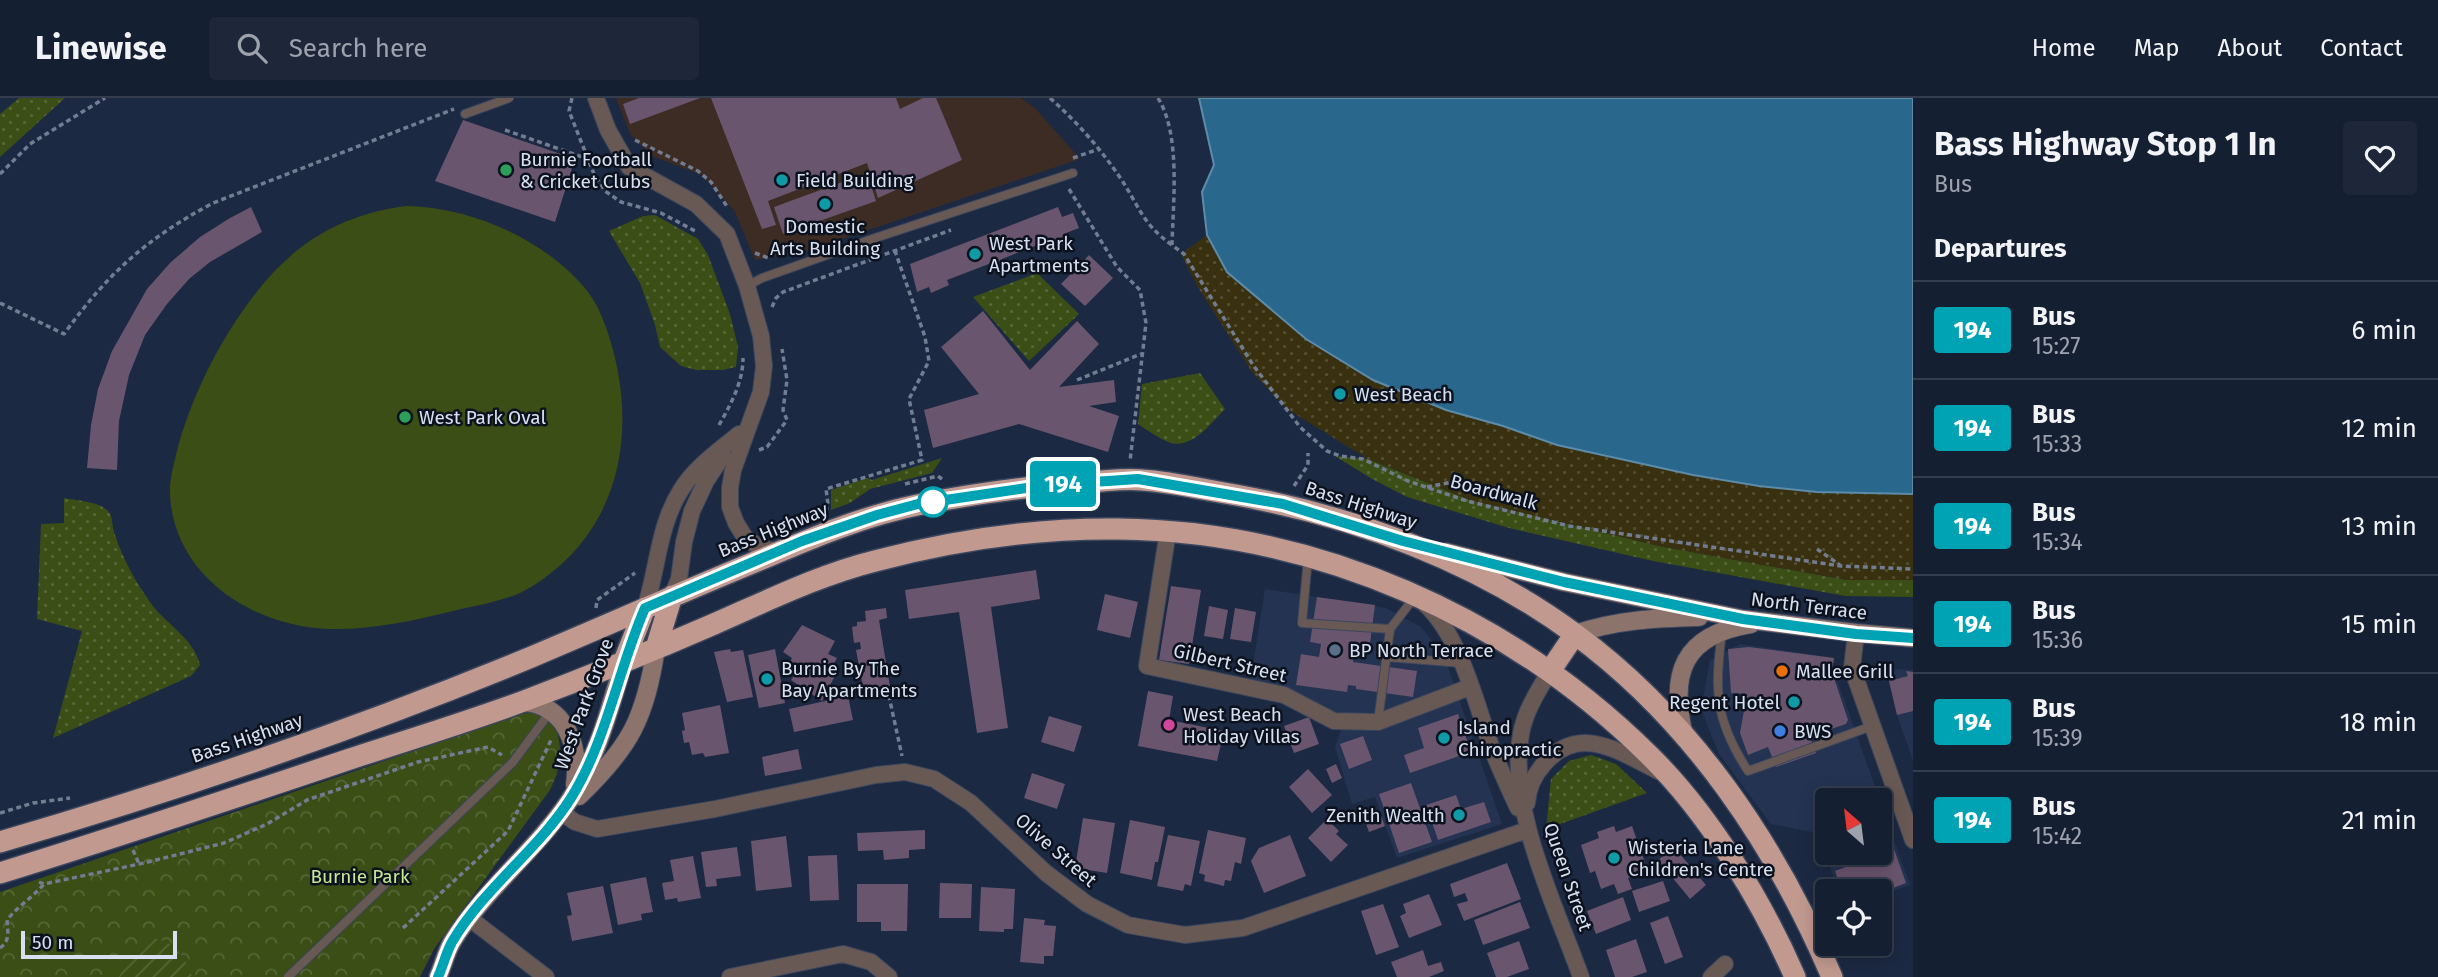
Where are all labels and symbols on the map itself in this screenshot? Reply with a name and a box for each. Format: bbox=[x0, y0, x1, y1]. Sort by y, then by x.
place label: Burnie Football & Cricket Clubs bbox=[520, 148, 652, 193]
marker: Burnie Football & Cricket Clubs bbox=[498, 162, 514, 178]
place label: Field Building bbox=[796, 169, 914, 192]
marker: Field Building bbox=[774, 172, 790, 188]
marker: Domestic Arts Building bbox=[817, 196, 833, 212]
place label: Domestic Arts Building bbox=[770, 215, 880, 260]
place label: West Park Apartments bbox=[989, 232, 1089, 277]
marker: West Park Apartments bbox=[967, 246, 983, 262]
place label: West Beach bbox=[1354, 383, 1453, 406]
marker: West Beach bbox=[1332, 386, 1348, 402]
place label: West Park Oval bbox=[419, 406, 546, 429]
marker: West Park Oval bbox=[397, 409, 413, 425]
line badge: 194 bbox=[1023, 461, 1103, 507]
street label: Boardwalk bbox=[1448, 469, 1541, 515]
street label: Bass Highway bbox=[1302, 476, 1421, 534]
unlabelled marker bbox=[918, 487, 948, 517]
street label: Bass Highway bbox=[715, 497, 832, 562]
street label: North Terrace bbox=[1750, 587, 1868, 625]
street label: West Park Grove bbox=[550, 635, 618, 773]
street label: Gilbert Street bbox=[1171, 639, 1289, 687]
place label: BP North Terrace bbox=[1349, 639, 1494, 662]
marker: BP North Terrace bbox=[1327, 642, 1343, 658]
place label: Burnie By The Bay Apartments bbox=[781, 657, 917, 702]
place label: Mallee Grill bbox=[1796, 660, 1894, 683]
marker: Mallee Grill bbox=[1774, 663, 1790, 679]
marker: Burnie By The Bay Apartments bbox=[759, 671, 775, 687]
place label: Regent Hotel bbox=[1669, 691, 1780, 714]
marker: Regent Hotel bbox=[1786, 694, 1802, 710]
place label: West Beach Holiday Villas bbox=[1183, 703, 1300, 748]
street label: Bass Highway bbox=[188, 708, 306, 768]
place label: Island Chiropractic bbox=[1458, 716, 1561, 761]
marker: West Beach Holiday Villas bbox=[1161, 717, 1177, 733]
place label: BWS bbox=[1794, 720, 1831, 743]
marker: BWS bbox=[1772, 723, 1788, 739]
marker: Island Chiropractic bbox=[1436, 730, 1452, 746]
north arrow bbox=[1815, 788, 1892, 864]
place label: Zenith Wealth bbox=[1326, 804, 1445, 827]
marker: Zenith Wealth bbox=[1451, 807, 1467, 823]
street label: Olive Street bbox=[1011, 808, 1101, 892]
street label: Queen Street bbox=[1539, 820, 1597, 934]
place label: Wisteria Lane Children's Centre bbox=[1628, 836, 1773, 881]
marker: Wisteria Lane Children's Centre bbox=[1606, 850, 1622, 866]
park label: Burnie Park bbox=[310, 865, 410, 888]
scale bar bbox=[21, 928, 177, 960]

